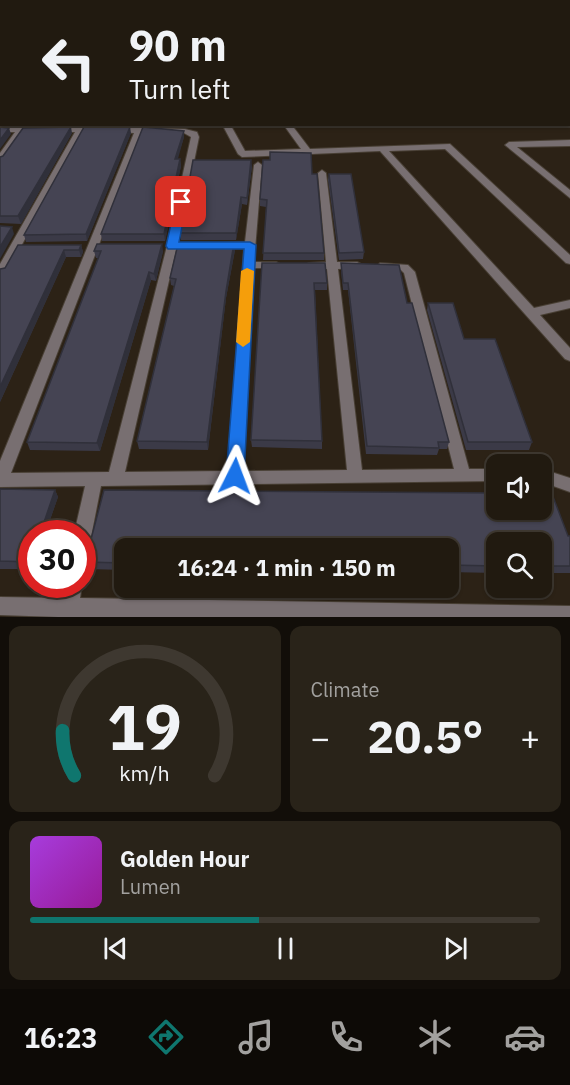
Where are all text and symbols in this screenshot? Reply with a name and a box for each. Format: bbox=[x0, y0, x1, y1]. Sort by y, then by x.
text: 90 m bbox=[129, 18, 227, 73]
icon: left bbox=[30, 24, 108, 102]
text: Turn left bbox=[129, 71, 230, 106]
pin bbox=[155, 176, 206, 227]
icon: arrive bbox=[164, 185, 197, 218]
position arrow bbox=[203, 444, 267, 508]
map controls bbox=[486, 454, 552, 598]
button: sound bbox=[486, 454, 552, 520]
speed limit sign: 30 bbox=[18, 520, 96, 598]
button: search bbox=[486, 532, 552, 598]
text: 16:24 · 1 min · 150 m bbox=[177, 553, 396, 582]
text: Climate bbox=[311, 676, 379, 703]
text: 19 bbox=[107, 686, 182, 767]
text: 20.5° bbox=[367, 707, 483, 765]
text: − bbox=[311, 716, 330, 759]
text: + bbox=[520, 716, 540, 759]
text: km/h bbox=[120, 759, 170, 787]
text: Golden Hour bbox=[120, 844, 249, 873]
text: Lumen bbox=[120, 873, 181, 900]
icon: previous bbox=[99, 932, 132, 965]
icon: pause bbox=[269, 932, 302, 965]
icon: next bbox=[439, 932, 472, 965]
icon: directions bbox=[145, 1016, 187, 1058]
icon: music bbox=[235, 1016, 277, 1058]
icon: phone bbox=[325, 1016, 367, 1058]
icon: climate bbox=[414, 1016, 456, 1058]
icon: car bbox=[504, 1016, 546, 1058]
text: 16:23 bbox=[24, 1020, 98, 1055]

